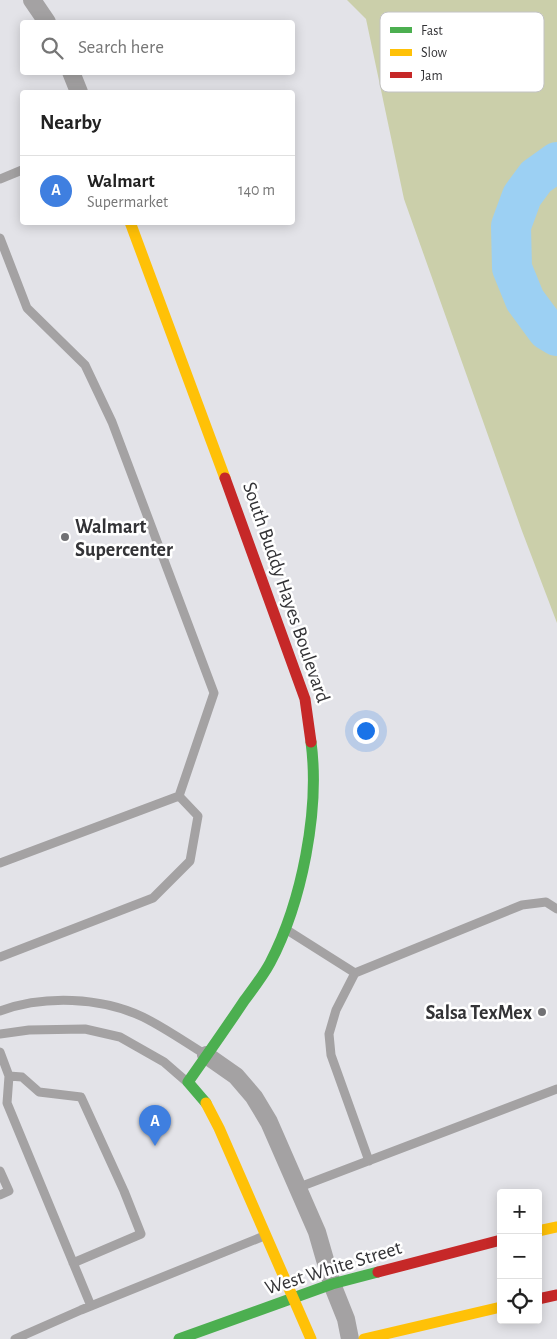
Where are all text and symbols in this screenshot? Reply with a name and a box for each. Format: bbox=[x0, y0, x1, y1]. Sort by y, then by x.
legend bbox=[380, 12, 544, 92]
search box bbox=[20, 20, 295, 75]
text: Fast bbox=[421, 24, 443, 38]
icon: search bbox=[38, 34, 66, 62]
text: Search here bbox=[78, 38, 164, 57]
text: Slow bbox=[421, 46, 448, 60]
text: Jam bbox=[421, 69, 443, 83]
text: Nearby bbox=[40, 112, 101, 133]
text: Walmart bbox=[87, 172, 155, 191]
text: A bbox=[51, 182, 61, 198]
text: 140 m bbox=[238, 182, 275, 198]
text: Supermarket bbox=[87, 194, 168, 210]
street label: South Buddy Hayes Boulevard bbox=[239, 480, 333, 705]
place label: Walmart Supercenter bbox=[75, 517, 173, 560]
marker: Walmart Supercenter bbox=[59, 531, 71, 543]
your location bbox=[353, 718, 379, 744]
place label: Salsa TexMex bbox=[425, 1003, 533, 1023]
marker: Salsa TexMex bbox=[536, 1006, 548, 1018]
pin: A bbox=[139, 1105, 171, 1146]
map controls bbox=[497, 1189, 542, 1324]
button: + bbox=[497, 1189, 542, 1234]
button: − bbox=[497, 1234, 542, 1279]
street label: West White Street bbox=[263, 1237, 405, 1298]
button: locate bbox=[497, 1279, 542, 1324]

